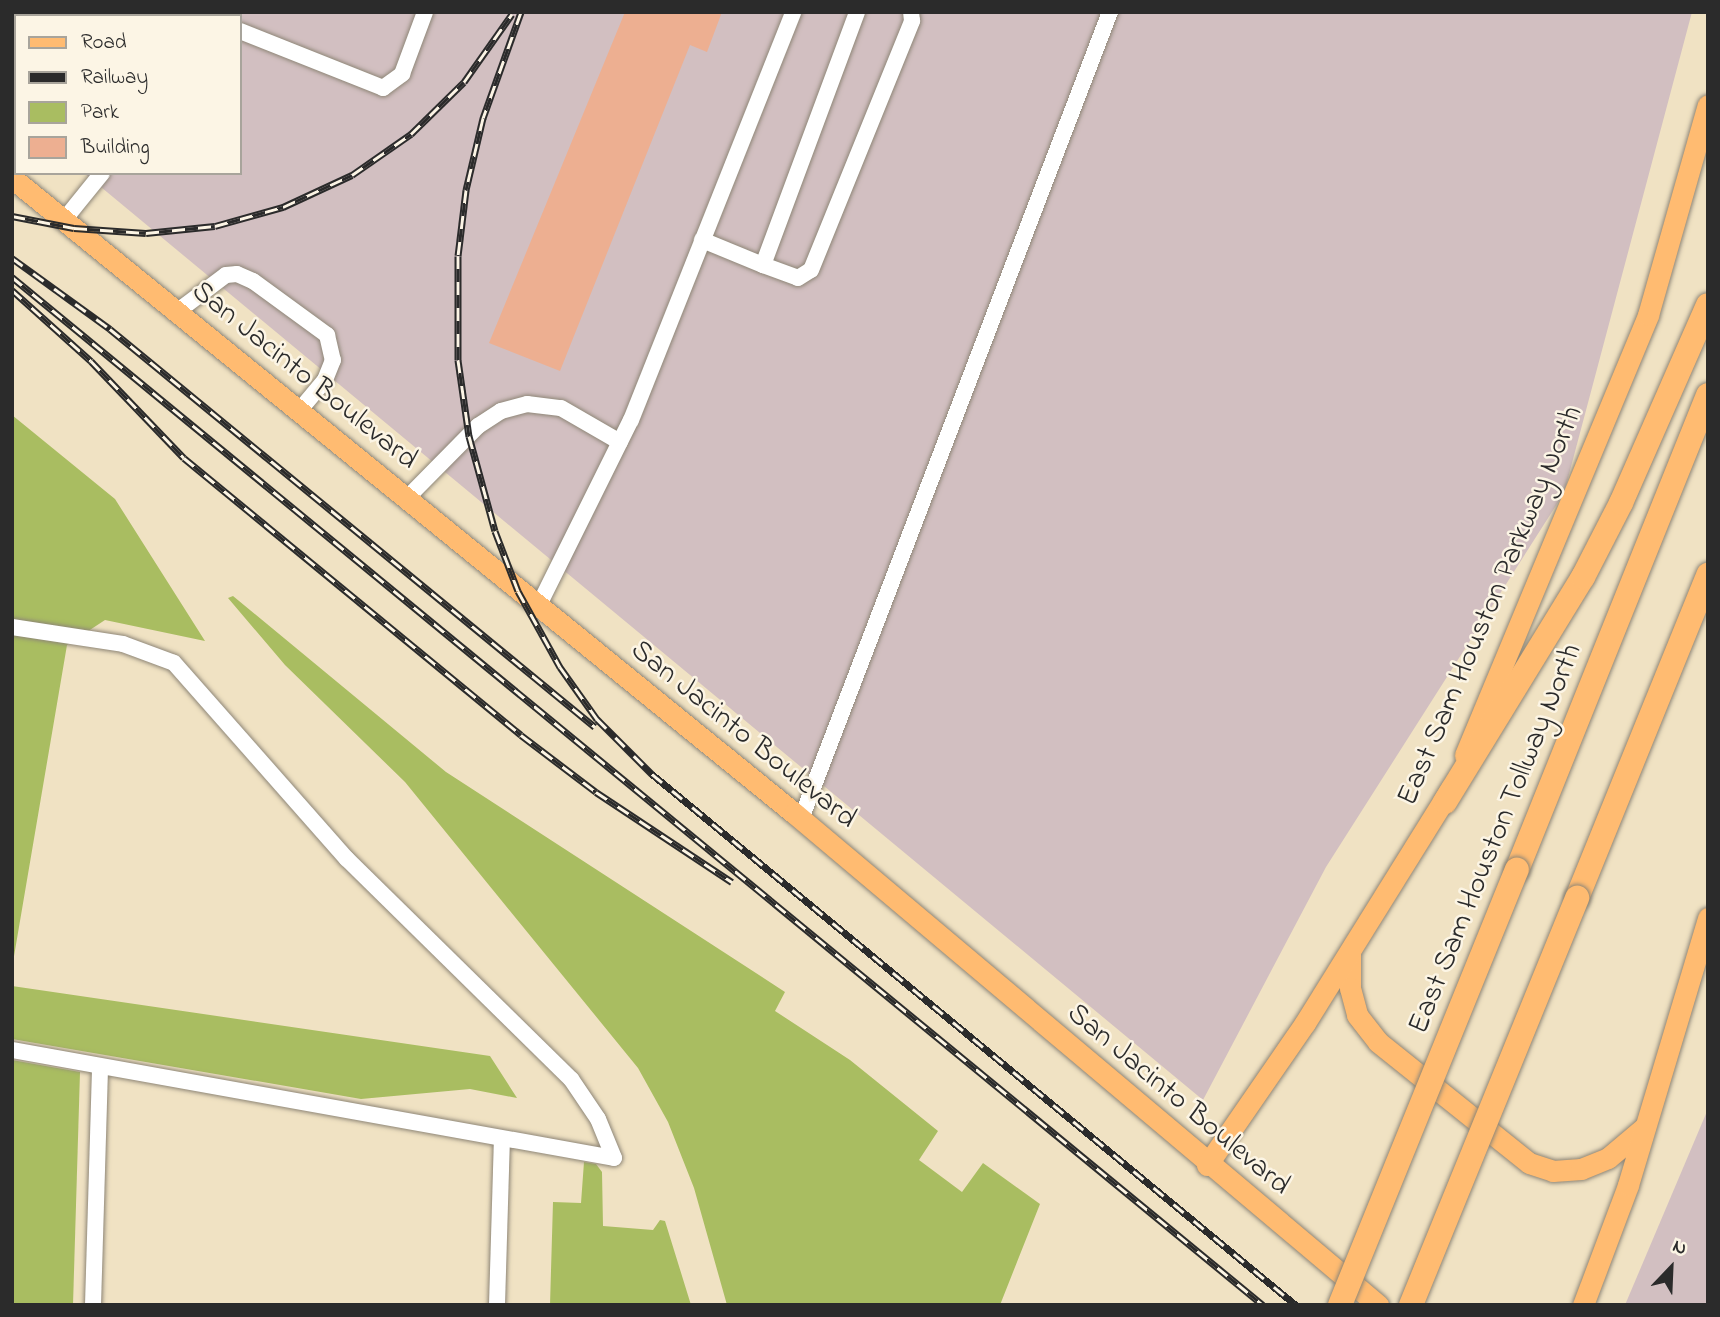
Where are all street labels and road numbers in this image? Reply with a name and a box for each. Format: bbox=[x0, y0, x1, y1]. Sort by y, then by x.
street label: San Jacinto Boulevard bbox=[184, 274, 424, 478]
street label: East Sam Houston Parkway North bbox=[1390, 401, 1592, 811]
street label: San Jacinto Boulevard bbox=[623, 633, 863, 837]
street label: East Sam Houston Tollway North bbox=[1401, 639, 1591, 1039]
street label: San Jacinto Boulevard bbox=[1059, 996, 1297, 1204]

